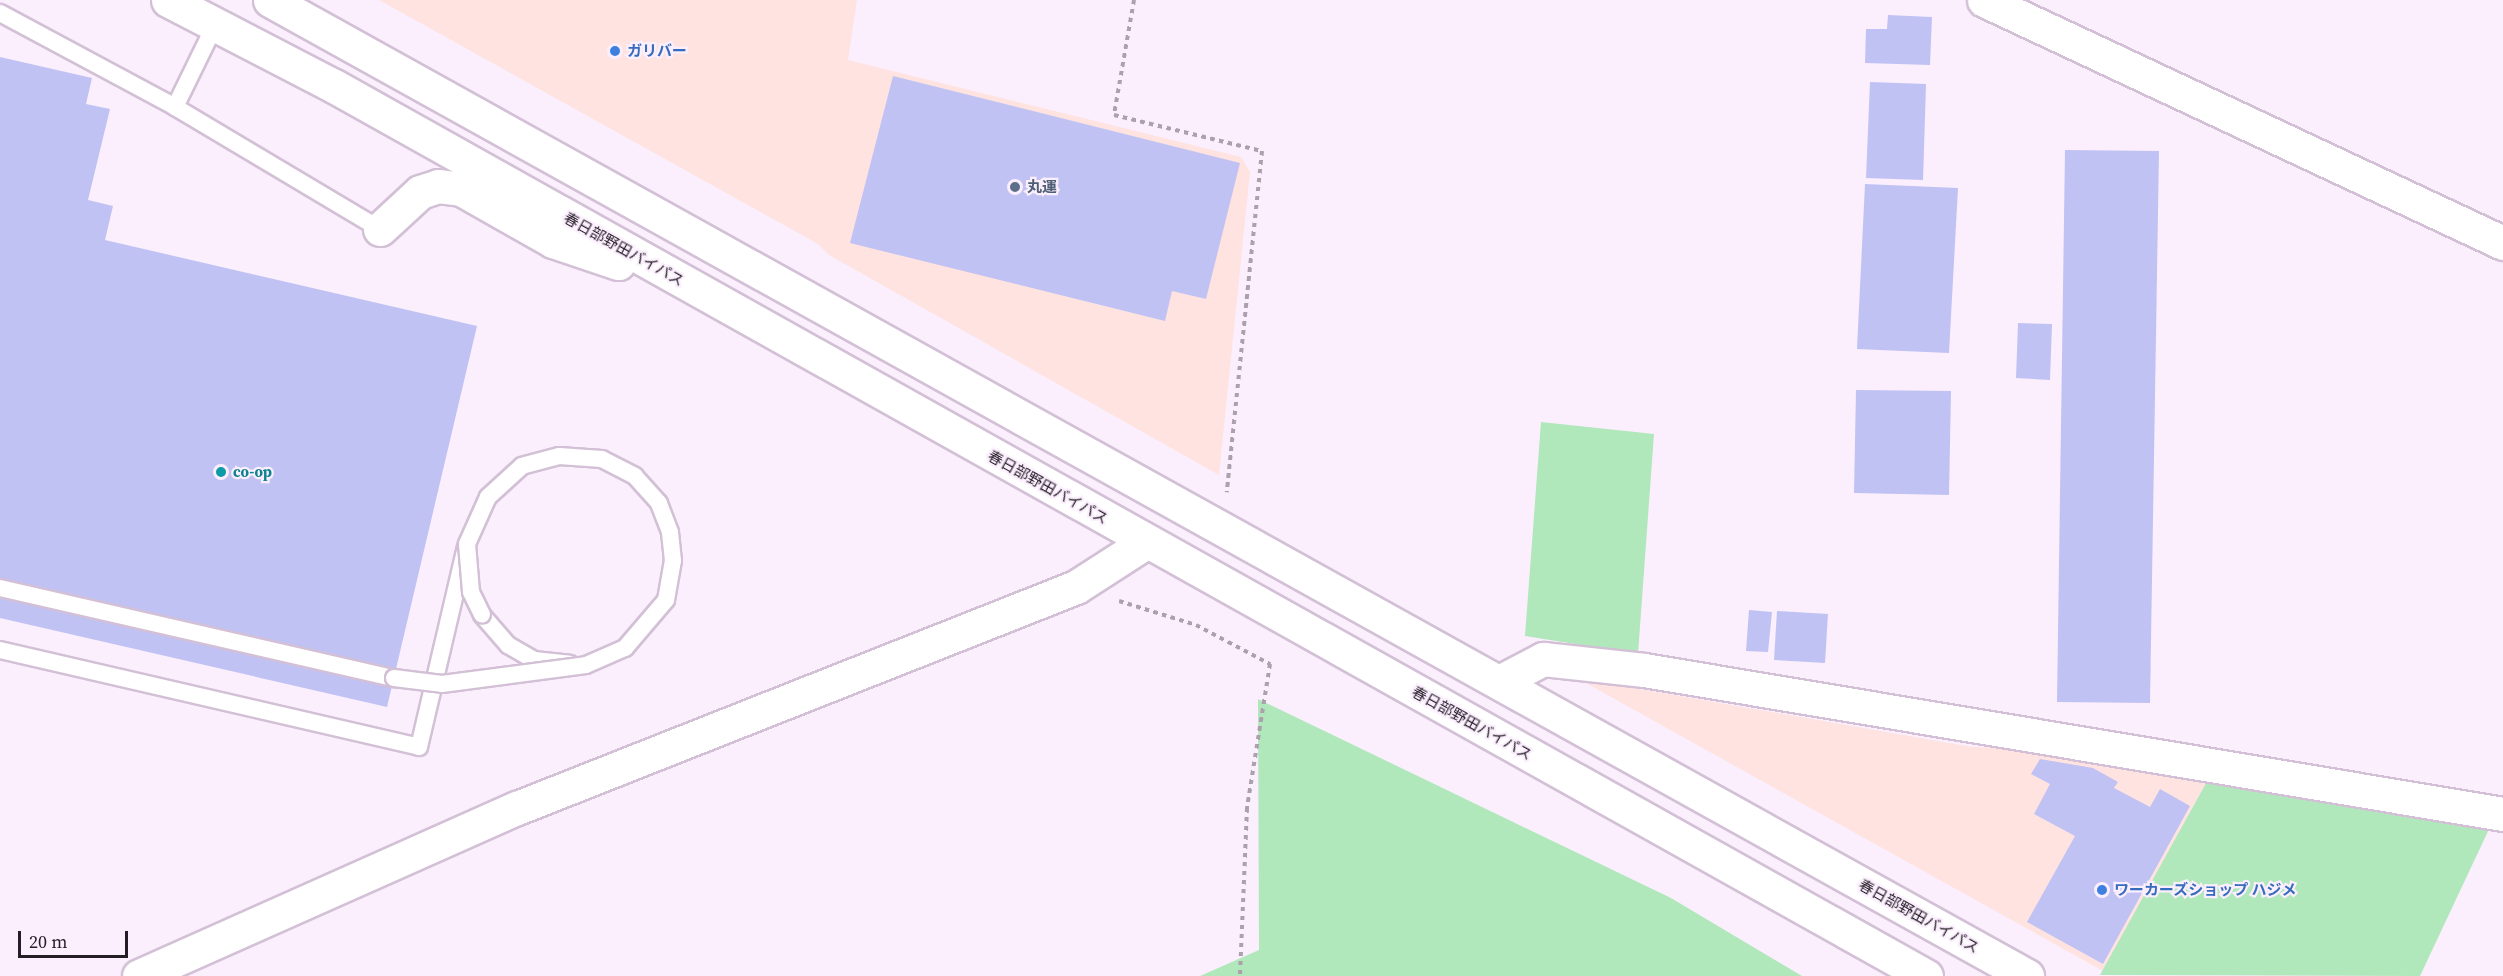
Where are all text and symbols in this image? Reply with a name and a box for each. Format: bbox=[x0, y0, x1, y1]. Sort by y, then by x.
place label: ガリバー bbox=[627, 42, 687, 60]
marker: ガリバー bbox=[608, 44, 622, 58]
place label: 丸運 bbox=[1027, 178, 1057, 196]
marker: 丸運 bbox=[1008, 180, 1022, 194]
street label: 春日部野田バイパス bbox=[561, 208, 687, 290]
street label: 春日部野田バイパス bbox=[985, 446, 1111, 528]
place label: co-op bbox=[233, 463, 272, 481]
marker: co-op bbox=[214, 465, 228, 479]
street label: 春日部野田バイパス bbox=[1409, 682, 1535, 764]
street label: 春日部野田バイパス bbox=[1856, 875, 1982, 957]
place label: ワーカーズショップ ハジメ bbox=[2114, 881, 2297, 899]
marker: ワーカーズショップ ハジメ bbox=[2095, 883, 2109, 897]
scale bar bbox=[21, 919, 130, 957]
text: 20 m bbox=[29, 929, 67, 954]

